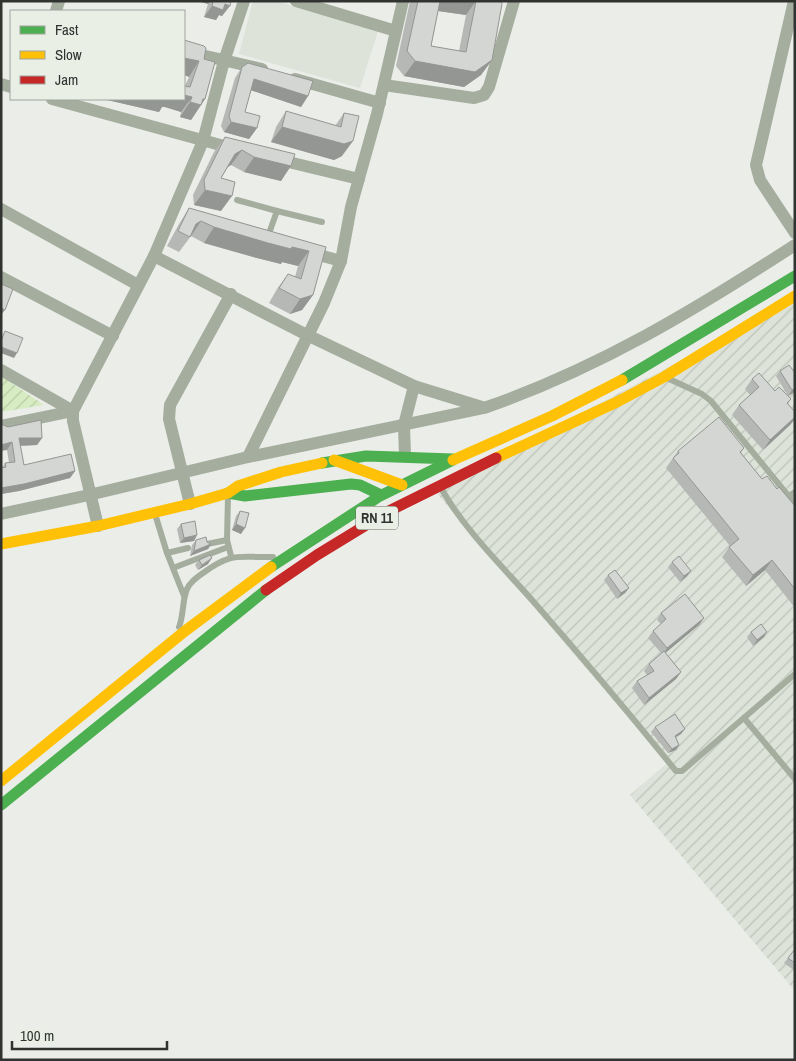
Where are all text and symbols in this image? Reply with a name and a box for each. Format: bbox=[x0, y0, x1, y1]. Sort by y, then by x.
legend bbox=[10, 10, 185, 100]
text: Fast bbox=[55, 19, 79, 40]
text: Slow bbox=[55, 44, 82, 65]
text: Jam bbox=[55, 69, 78, 90]
road number: RN 11 bbox=[356, 506, 398, 530]
scale bar bbox=[12, 1018, 168, 1050]
text: 100 m bbox=[20, 1025, 54, 1046]

